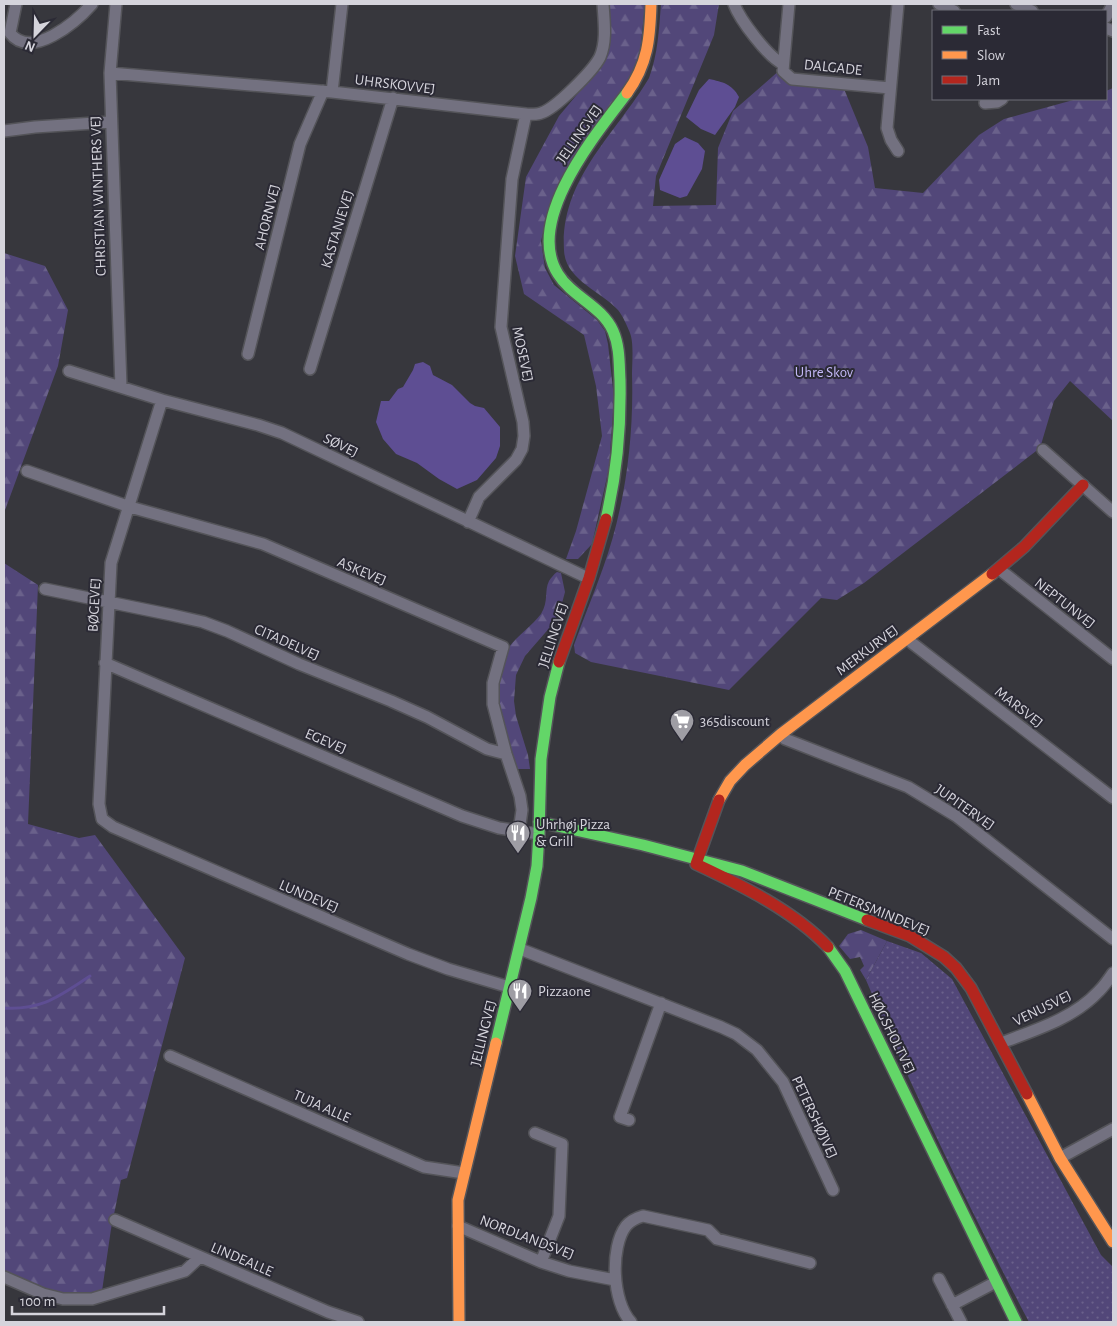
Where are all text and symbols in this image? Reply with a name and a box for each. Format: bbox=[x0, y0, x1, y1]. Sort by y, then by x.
north arrow bbox=[10, 10, 60, 60]
legend bbox=[932, 10, 1107, 100]
text: Fast bbox=[977, 23, 1001, 38]
text: N bbox=[23, 38, 38, 54]
text: Slow bbox=[977, 48, 1005, 63]
street label: DALGADE bbox=[803, 57, 863, 78]
street label: UHRSKOVVEJ bbox=[354, 72, 436, 97]
text: Jam bbox=[977, 73, 1000, 88]
street label: JELLINGVEJ bbox=[554, 102, 605, 166]
street label: CHRISTIAN WINTHERS VEJ bbox=[88, 116, 109, 276]
street label: AHORNVEJ bbox=[252, 183, 283, 251]
street label: KASTANIEVEJ bbox=[319, 188, 356, 270]
street label: MOSEVEJ bbox=[509, 325, 536, 383]
park label: Uhre Skov bbox=[795, 365, 854, 380]
street label: SØVEJ bbox=[321, 431, 361, 460]
street label: ASKEVEJ bbox=[335, 554, 388, 588]
street label: NEPTUNVEJ bbox=[1032, 575, 1098, 632]
street label: BØGEVEJ bbox=[86, 578, 103, 632]
street label: JELLINGVEJ bbox=[536, 601, 571, 670]
street label: CITADELVEJ bbox=[252, 621, 322, 663]
street label: MERKURVEJ bbox=[834, 622, 901, 678]
street label: MARSVEJ bbox=[992, 684, 1045, 731]
supermarket icon: 365discount bbox=[669, 708, 695, 742]
place label: 365discount bbox=[700, 714, 770, 729]
street label: EGEVEJ bbox=[303, 726, 349, 757]
street label: JUPITERVEJ bbox=[932, 782, 997, 833]
place label: Uhrhøj Pizza & Grill bbox=[536, 817, 610, 849]
restaurant icon: Uhrhøj Pizza & Grill bbox=[505, 820, 531, 854]
street label: LUNDEVEJ bbox=[277, 877, 341, 916]
street label: PETERSMINDEVEJ bbox=[826, 884, 932, 939]
restaurant icon: Pizzaone bbox=[507, 978, 533, 1012]
place label: Pizzaone bbox=[538, 984, 591, 999]
street label: VENUSVEJ bbox=[1011, 988, 1074, 1029]
street label: HØGSHOLTVEJ bbox=[865, 990, 918, 1076]
street label: JELLINGVEJ bbox=[468, 998, 499, 1068]
street label: PETERSHØJVEJ bbox=[789, 1074, 840, 1161]
street label: TUJA ALLE bbox=[291, 1087, 353, 1126]
street label: NORDLANDSVEJ bbox=[478, 1213, 576, 1262]
street label: LINDEALLE bbox=[209, 1240, 275, 1279]
scale bar bbox=[12, 1284, 165, 1316]
text: 100 m bbox=[20, 1294, 55, 1309]

